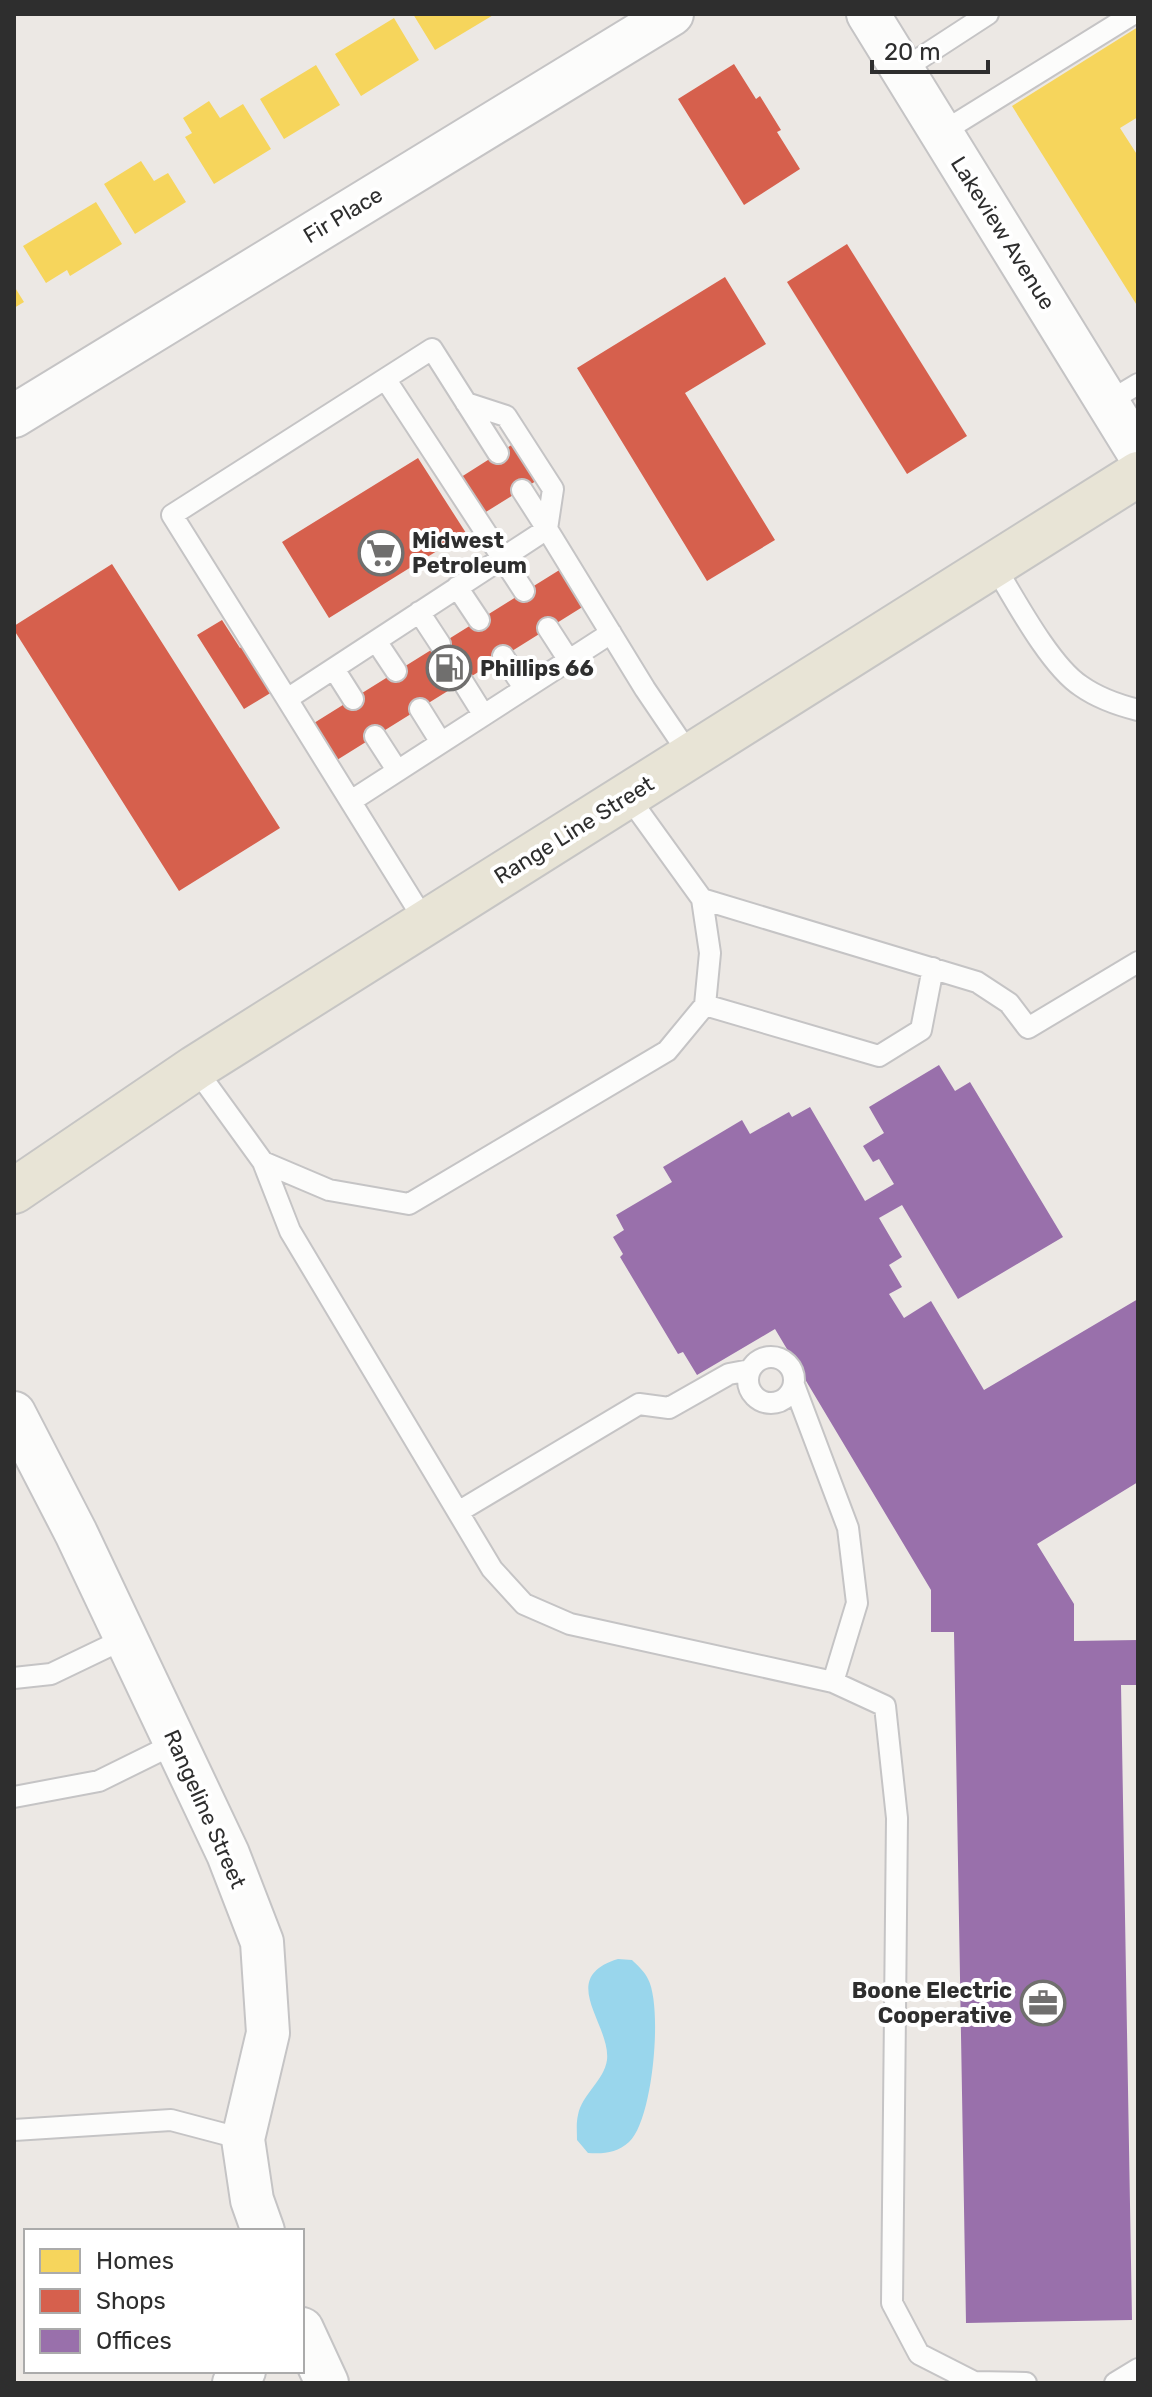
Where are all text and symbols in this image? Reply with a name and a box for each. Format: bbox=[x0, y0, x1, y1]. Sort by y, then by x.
scale bar bbox=[872, 24, 988, 74]
text: 20 m bbox=[884, 38, 941, 66]
street label: Lakeview Avenue bbox=[945, 151, 1061, 315]
street label: Fir Place bbox=[299, 181, 387, 249]
place label: Midwest Petroleum bbox=[412, 527, 527, 579]
supermarket icon: Midwest Petroleum bbox=[357, 529, 405, 577]
fuel station icon: Phillips 66 bbox=[425, 644, 473, 692]
place label: Phillips 66 bbox=[480, 655, 594, 682]
street label: Range Line Street bbox=[489, 770, 659, 890]
street label: Rangeline Street bbox=[158, 1726, 252, 1893]
place label: Boone Electric Cooperative bbox=[852, 1977, 1012, 2029]
office icon: Boone Electric Cooperative bbox=[1019, 1979, 1067, 2027]
legend bbox=[24, 2229, 304, 2373]
text: Homes bbox=[96, 2247, 174, 2275]
text: Shops bbox=[96, 2287, 166, 2315]
text: Offices bbox=[96, 2327, 172, 2355]

